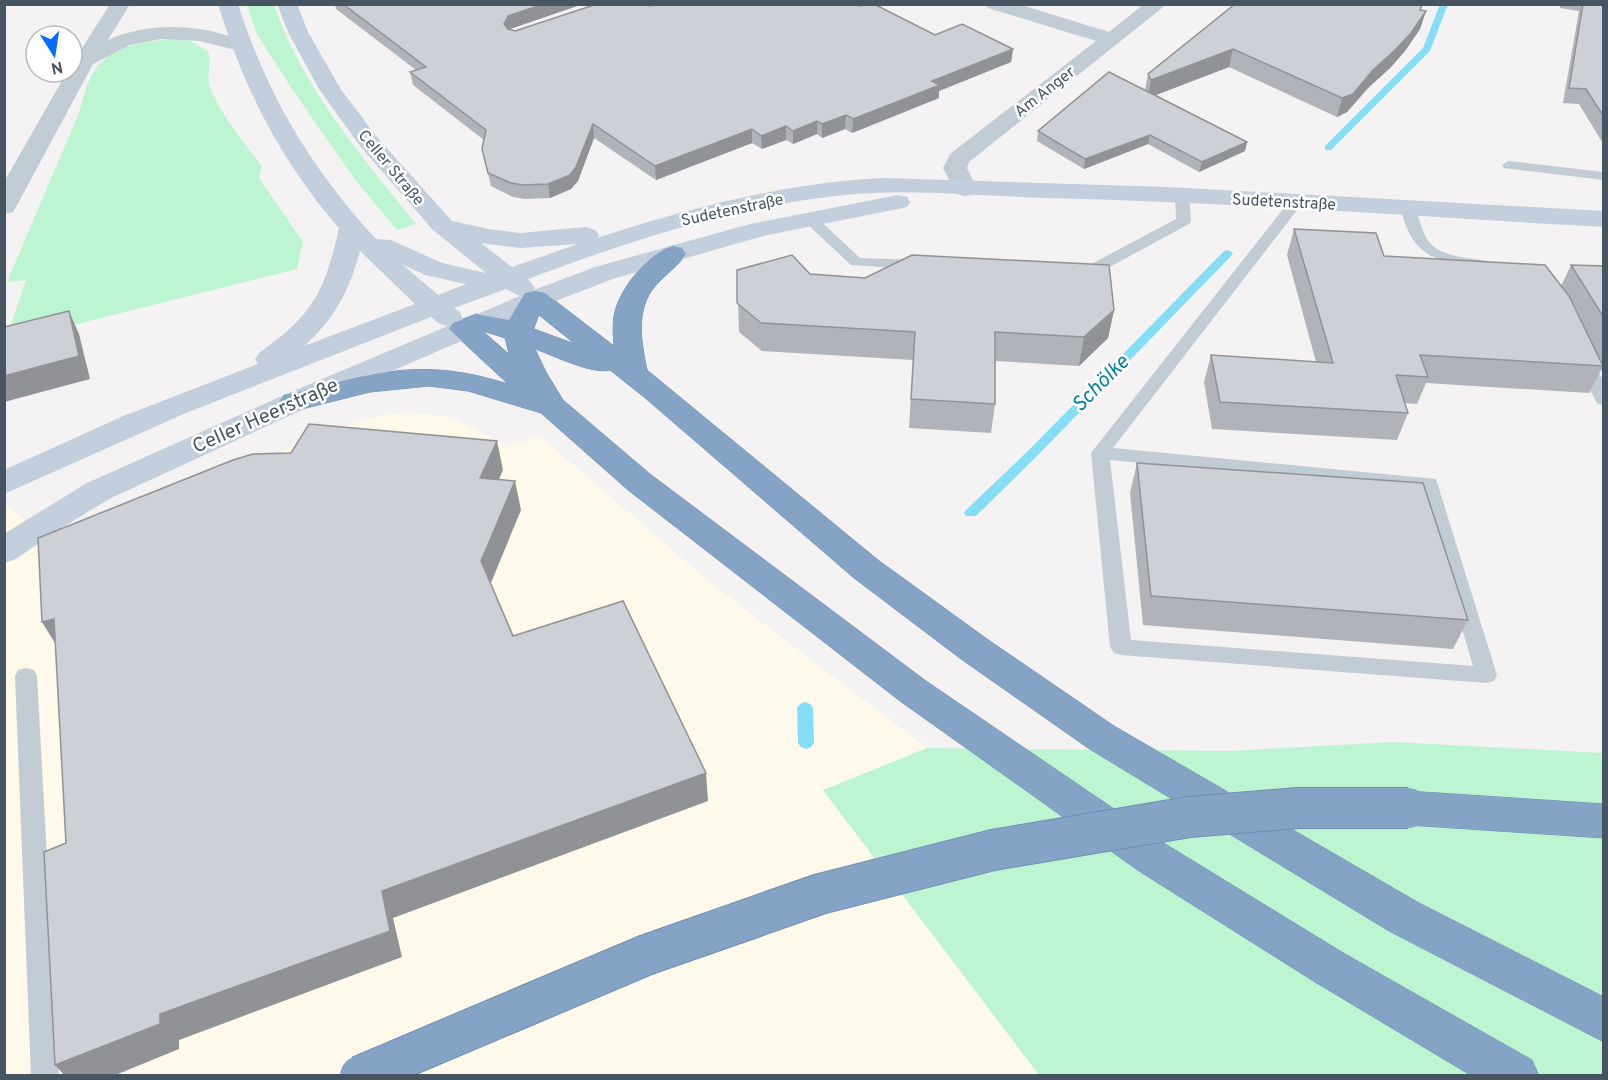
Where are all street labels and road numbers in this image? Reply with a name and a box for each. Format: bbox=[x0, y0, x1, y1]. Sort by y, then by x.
street label: Am Anger bbox=[1011, 63, 1080, 122]
street label: Celler Straße bbox=[353, 126, 428, 210]
street label: Sudetenstraße bbox=[679, 190, 785, 232]
street label: Sudetenstraße bbox=[1231, 190, 1336, 216]
street label: Celler Heerstraße bbox=[189, 373, 343, 461]

